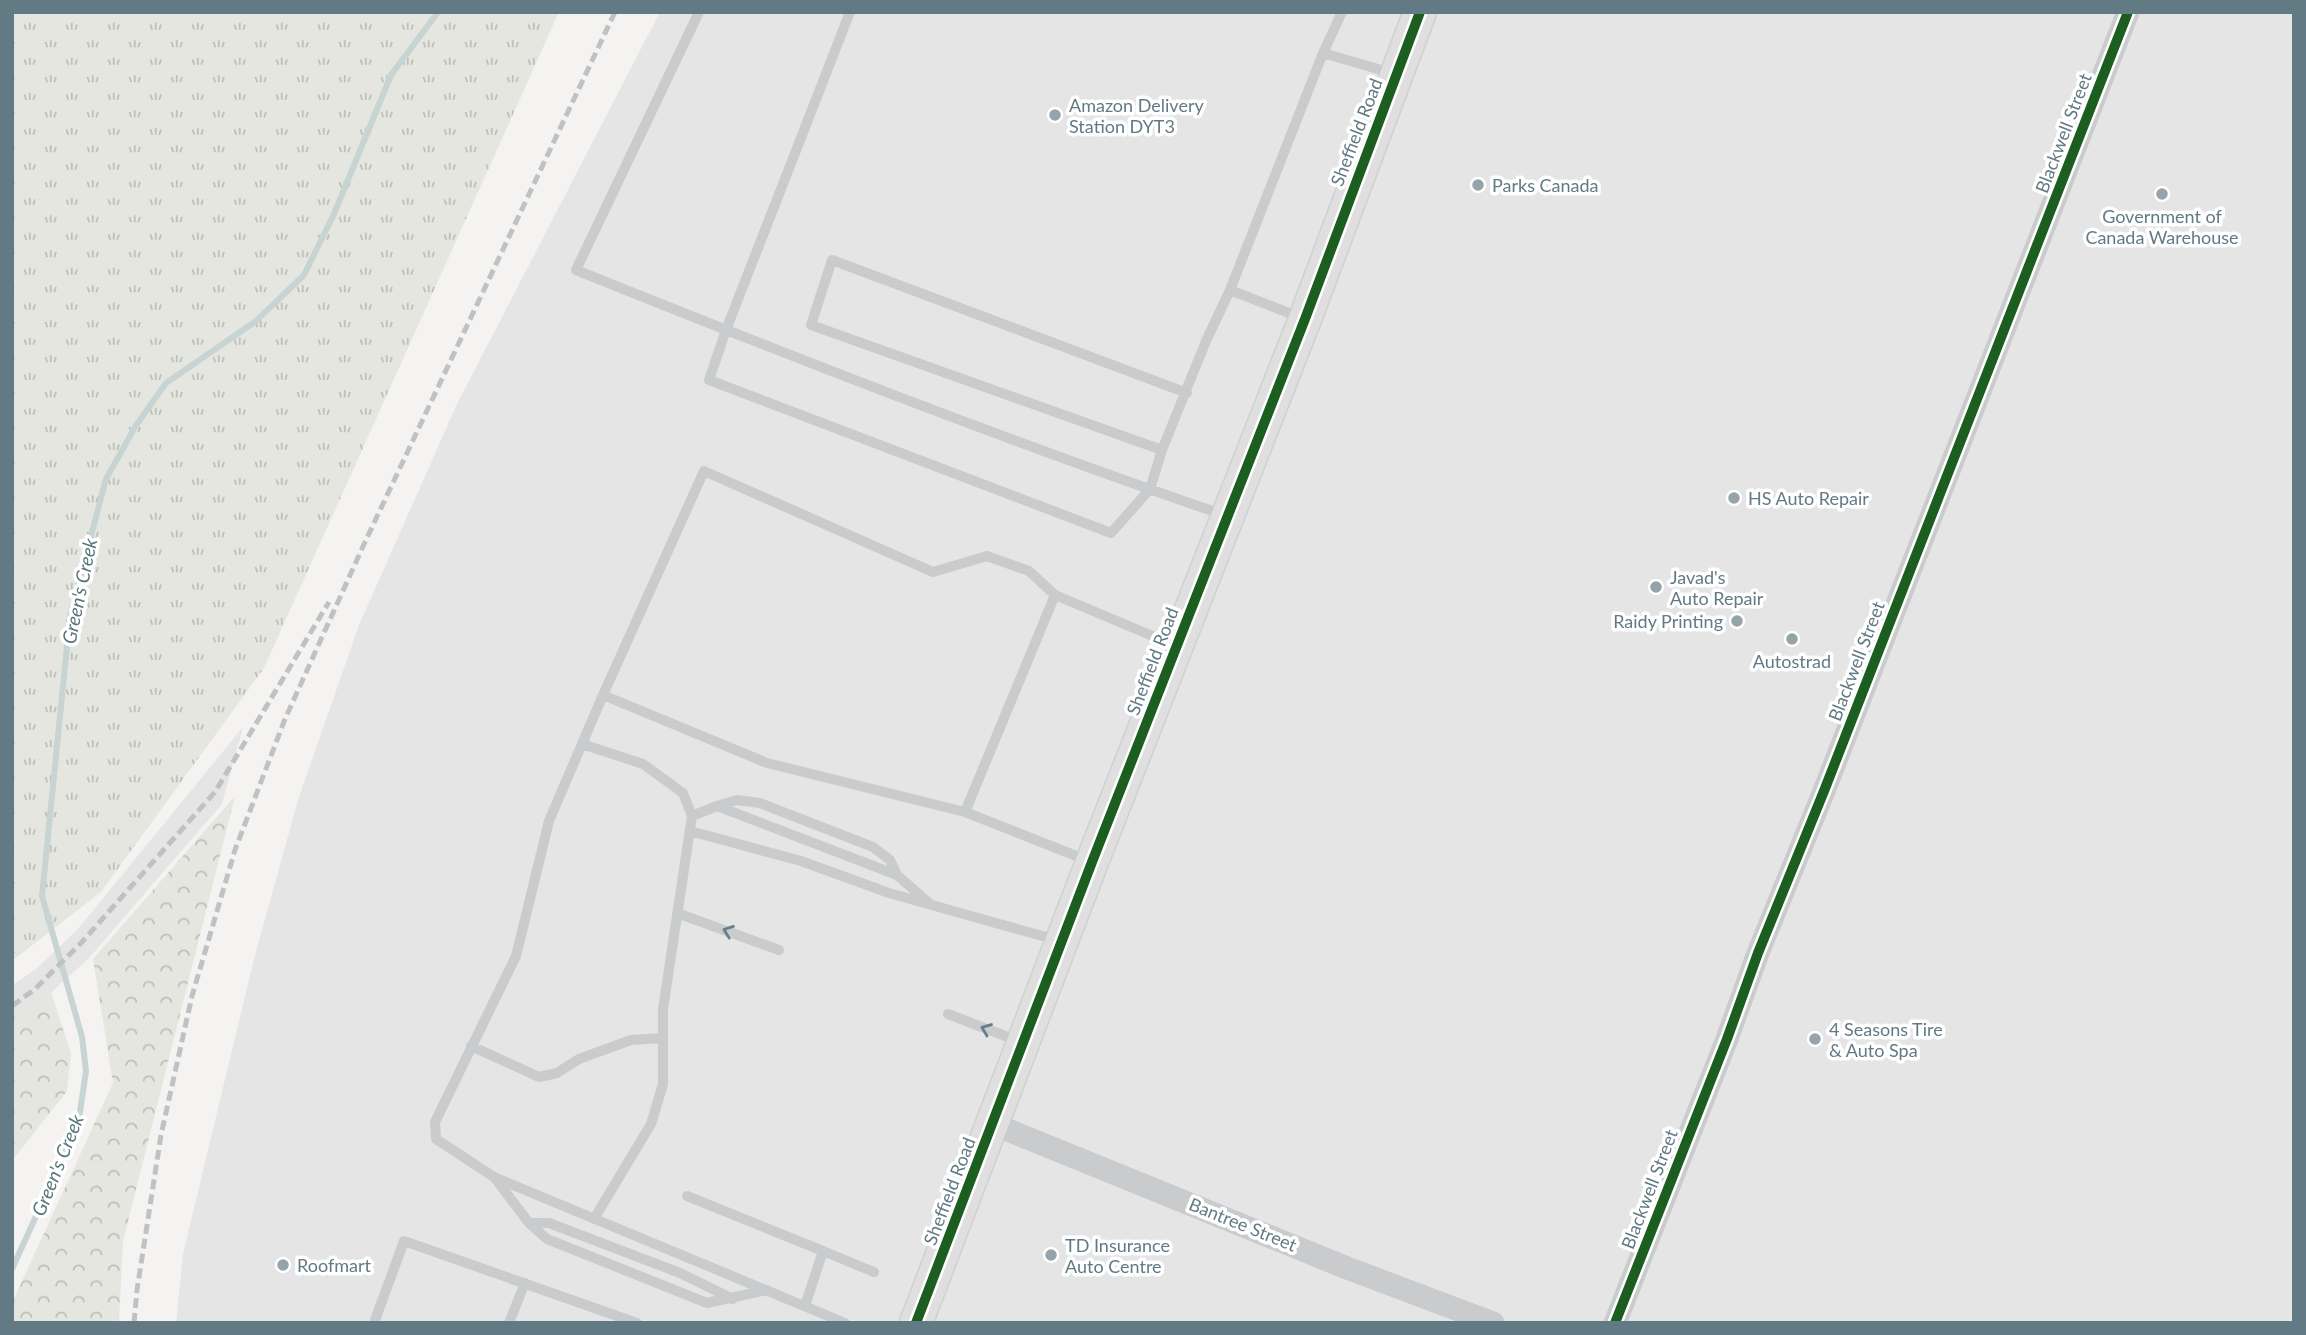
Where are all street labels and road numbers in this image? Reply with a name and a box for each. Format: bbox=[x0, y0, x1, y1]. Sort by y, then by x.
street label: Blackwell Street bbox=[2030, 70, 2096, 196]
street label: Sheffield Road bbox=[1325, 75, 1387, 189]
street label: Blackwell Street bbox=[1823, 598, 1889, 724]
street label: Sheffield Road bbox=[1121, 604, 1183, 718]
street label: Blackwell Street bbox=[1616, 1126, 1682, 1252]
street label: Sheffield Road bbox=[918, 1134, 980, 1248]
street label: Bantree Street bbox=[1186, 1192, 1300, 1256]

